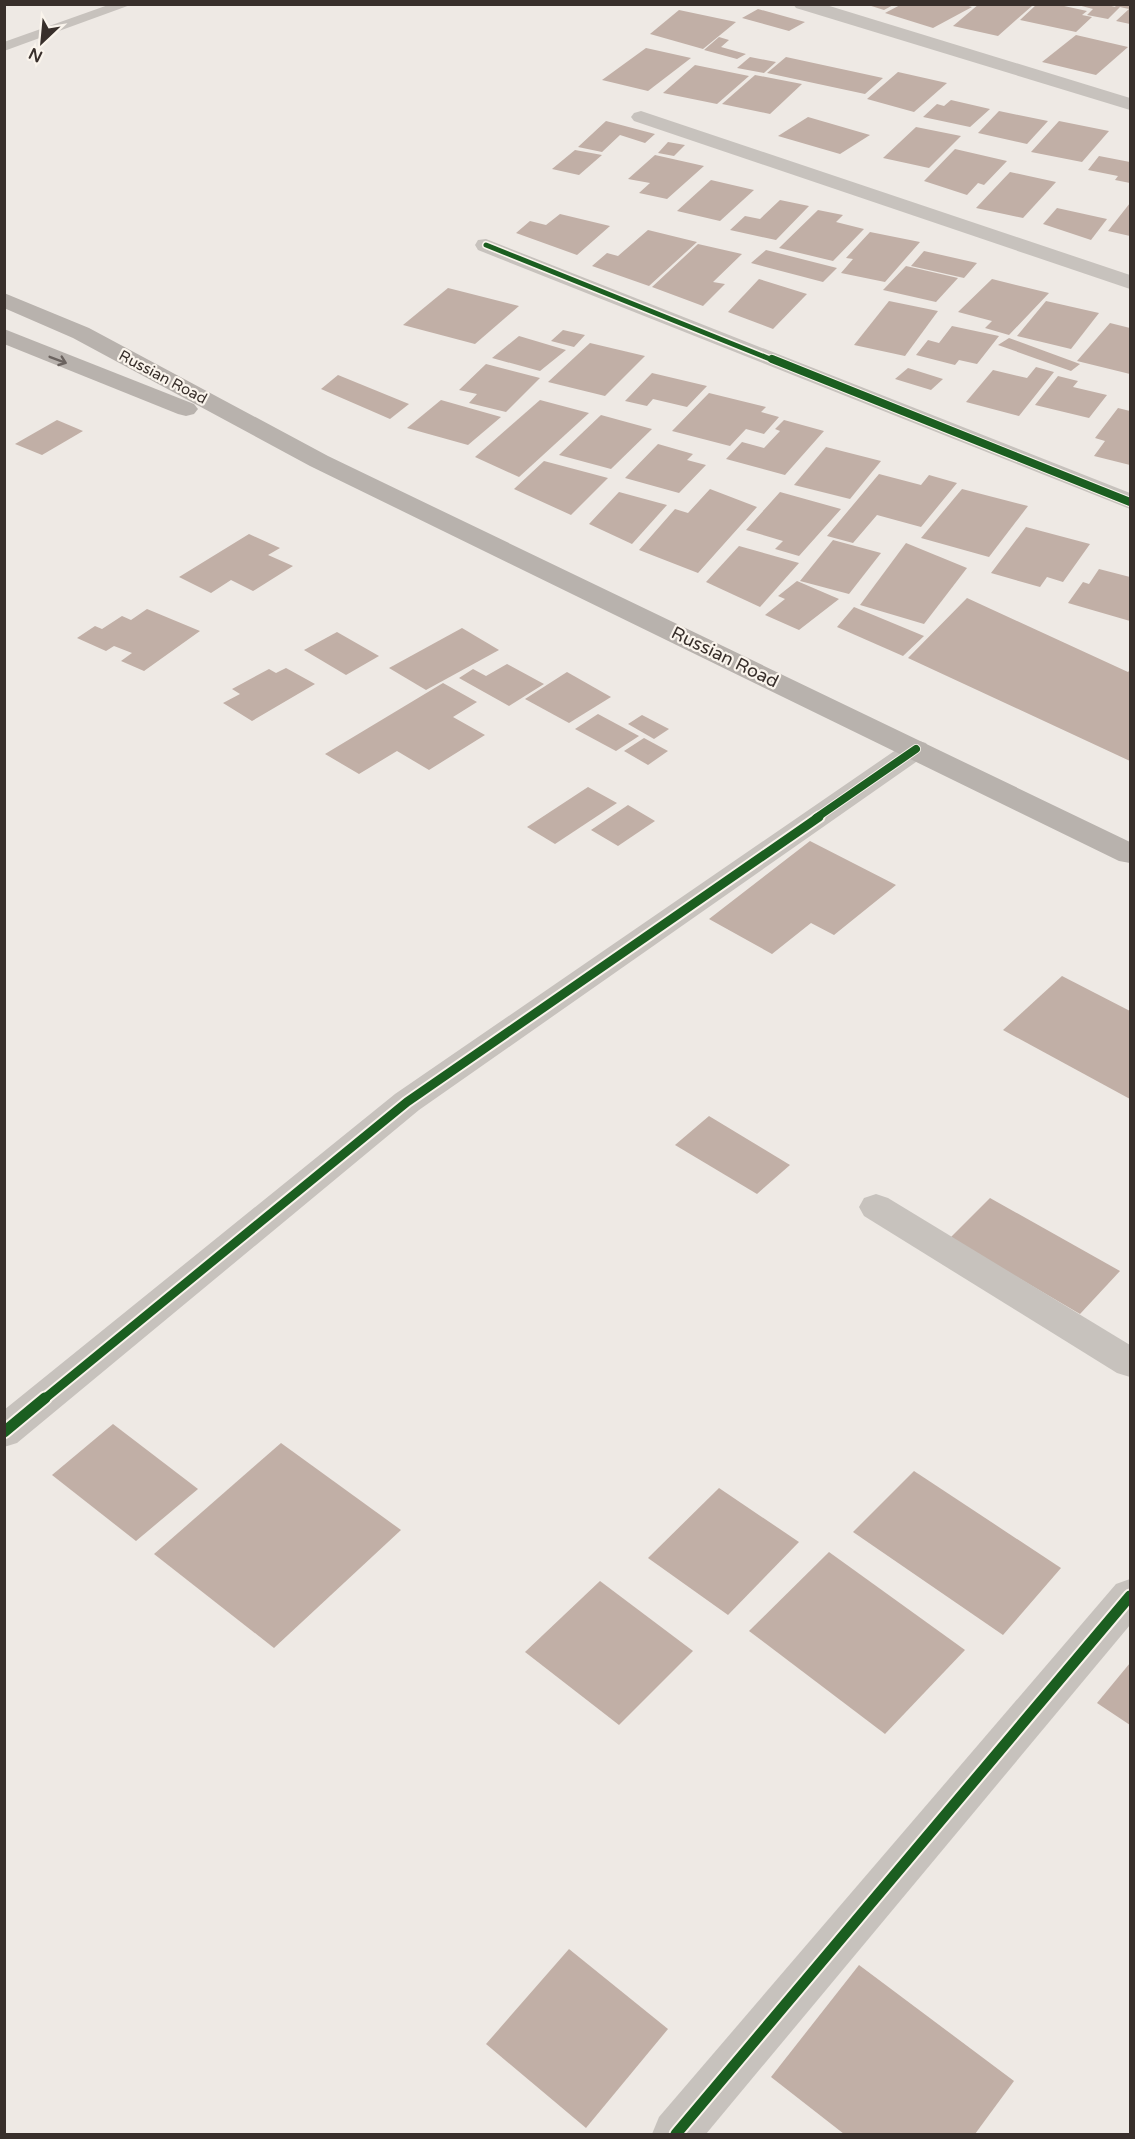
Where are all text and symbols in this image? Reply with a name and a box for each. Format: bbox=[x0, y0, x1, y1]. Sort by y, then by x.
north arrow bbox=[12, 12, 72, 72]
text: N bbox=[26, 43, 46, 66]
street label: Russian Road bbox=[116, 346, 210, 408]
one-way arrow bbox=[48, 355, 67, 366]
street label: Russian Road bbox=[668, 622, 782, 692]

